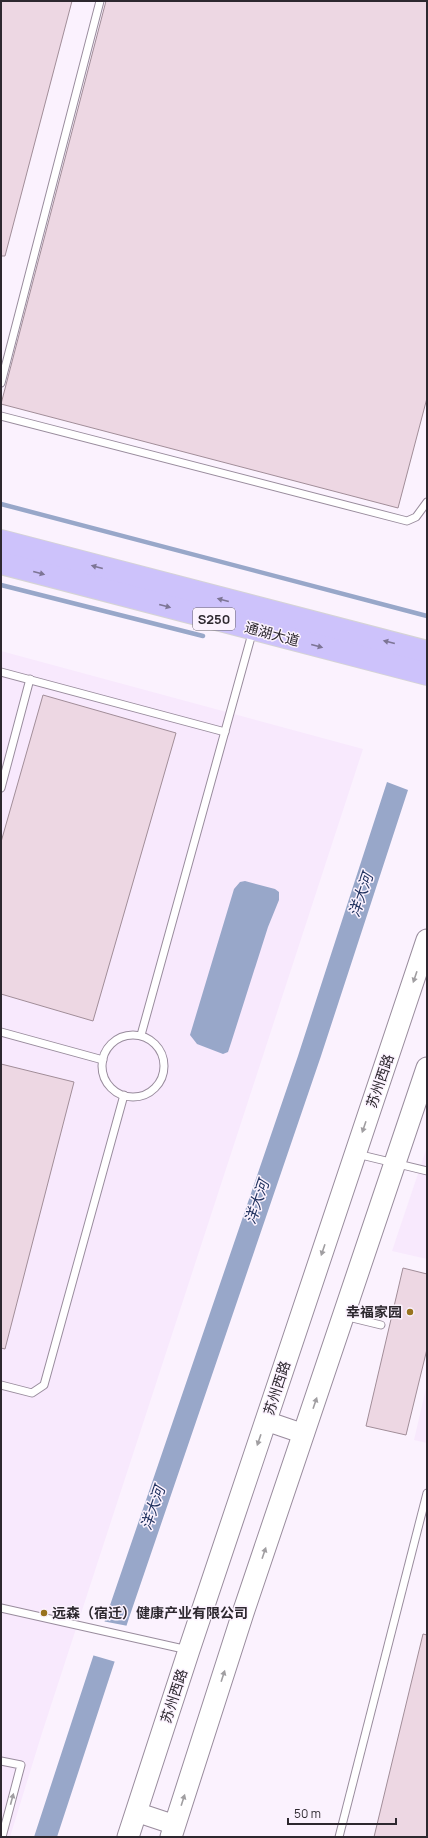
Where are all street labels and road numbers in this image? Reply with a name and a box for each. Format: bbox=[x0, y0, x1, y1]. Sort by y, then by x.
road number: S250 bbox=[193, 608, 235, 630]
street label: 通湖大道 bbox=[243, 617, 302, 650]
street label: 苏州西路 bbox=[361, 1051, 398, 1110]
street label: 苏州西路 bbox=[259, 1358, 294, 1417]
street label: 苏州西路 bbox=[156, 1666, 191, 1725]

